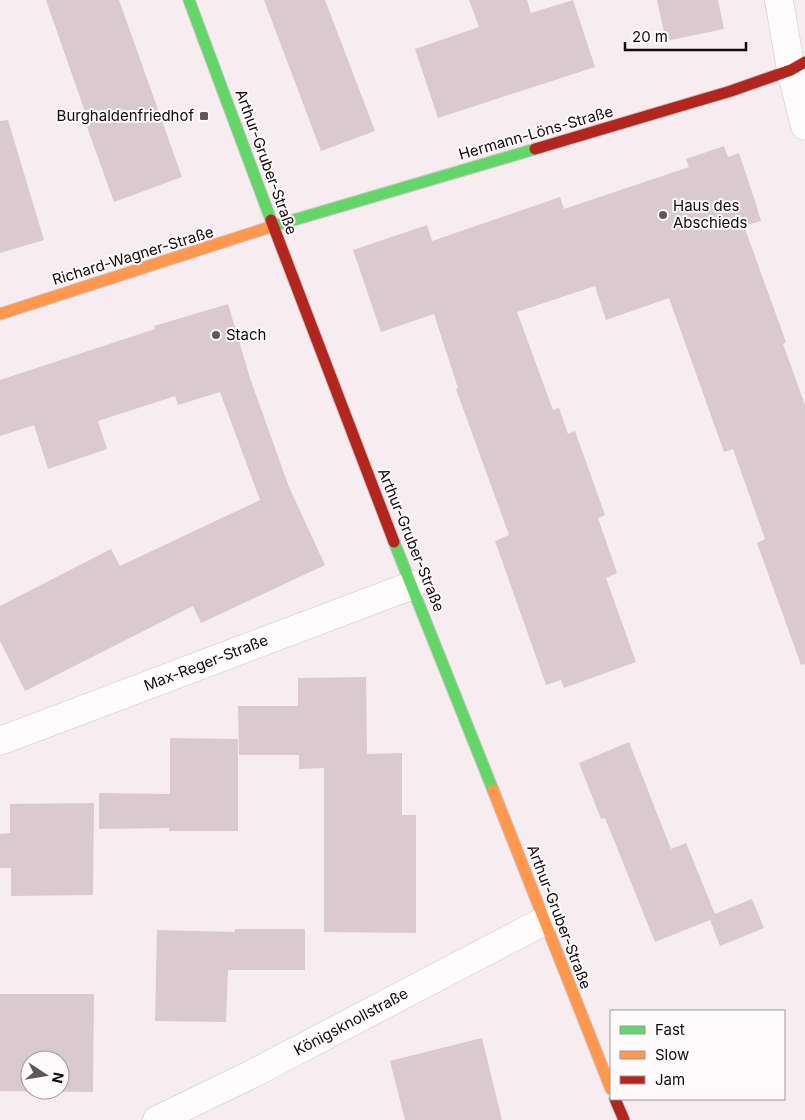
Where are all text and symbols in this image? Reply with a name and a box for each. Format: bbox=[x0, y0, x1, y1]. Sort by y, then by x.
scale bar bbox=[625, 20, 746, 52]
text: 20 m bbox=[632, 27, 668, 46]
street label: Arthur-Gruber-Straße bbox=[231, 87, 302, 237]
street label: Hermann-Löns-Straße bbox=[456, 101, 615, 164]
place label: Burghaldenfriedhof bbox=[57, 106, 194, 125]
marker: Burghaldenfriedhof bbox=[198, 110, 210, 122]
place label: Haus des Abschieds bbox=[673, 196, 747, 232]
marker: Haus des Abschieds bbox=[657, 209, 669, 221]
street label: Richard-Wagner-Straße bbox=[50, 222, 216, 289]
place label: Stach bbox=[226, 325, 266, 344]
marker: Stach bbox=[210, 329, 222, 341]
street label: Arthur-Gruber-Straße bbox=[374, 465, 449, 614]
street label: Max-Reger-Straße bbox=[141, 630, 271, 695]
street label: Arthur-Gruber-Straße bbox=[523, 842, 596, 992]
street label: Königsknollstraße bbox=[291, 984, 411, 1060]
legend bbox=[610, 1010, 785, 1100]
text: Fast bbox=[655, 1020, 685, 1039]
text: Slow bbox=[655, 1045, 689, 1064]
north arrow bbox=[20, 1050, 70, 1100]
text: Jam bbox=[655, 1070, 685, 1089]
text: N bbox=[49, 1071, 68, 1085]

